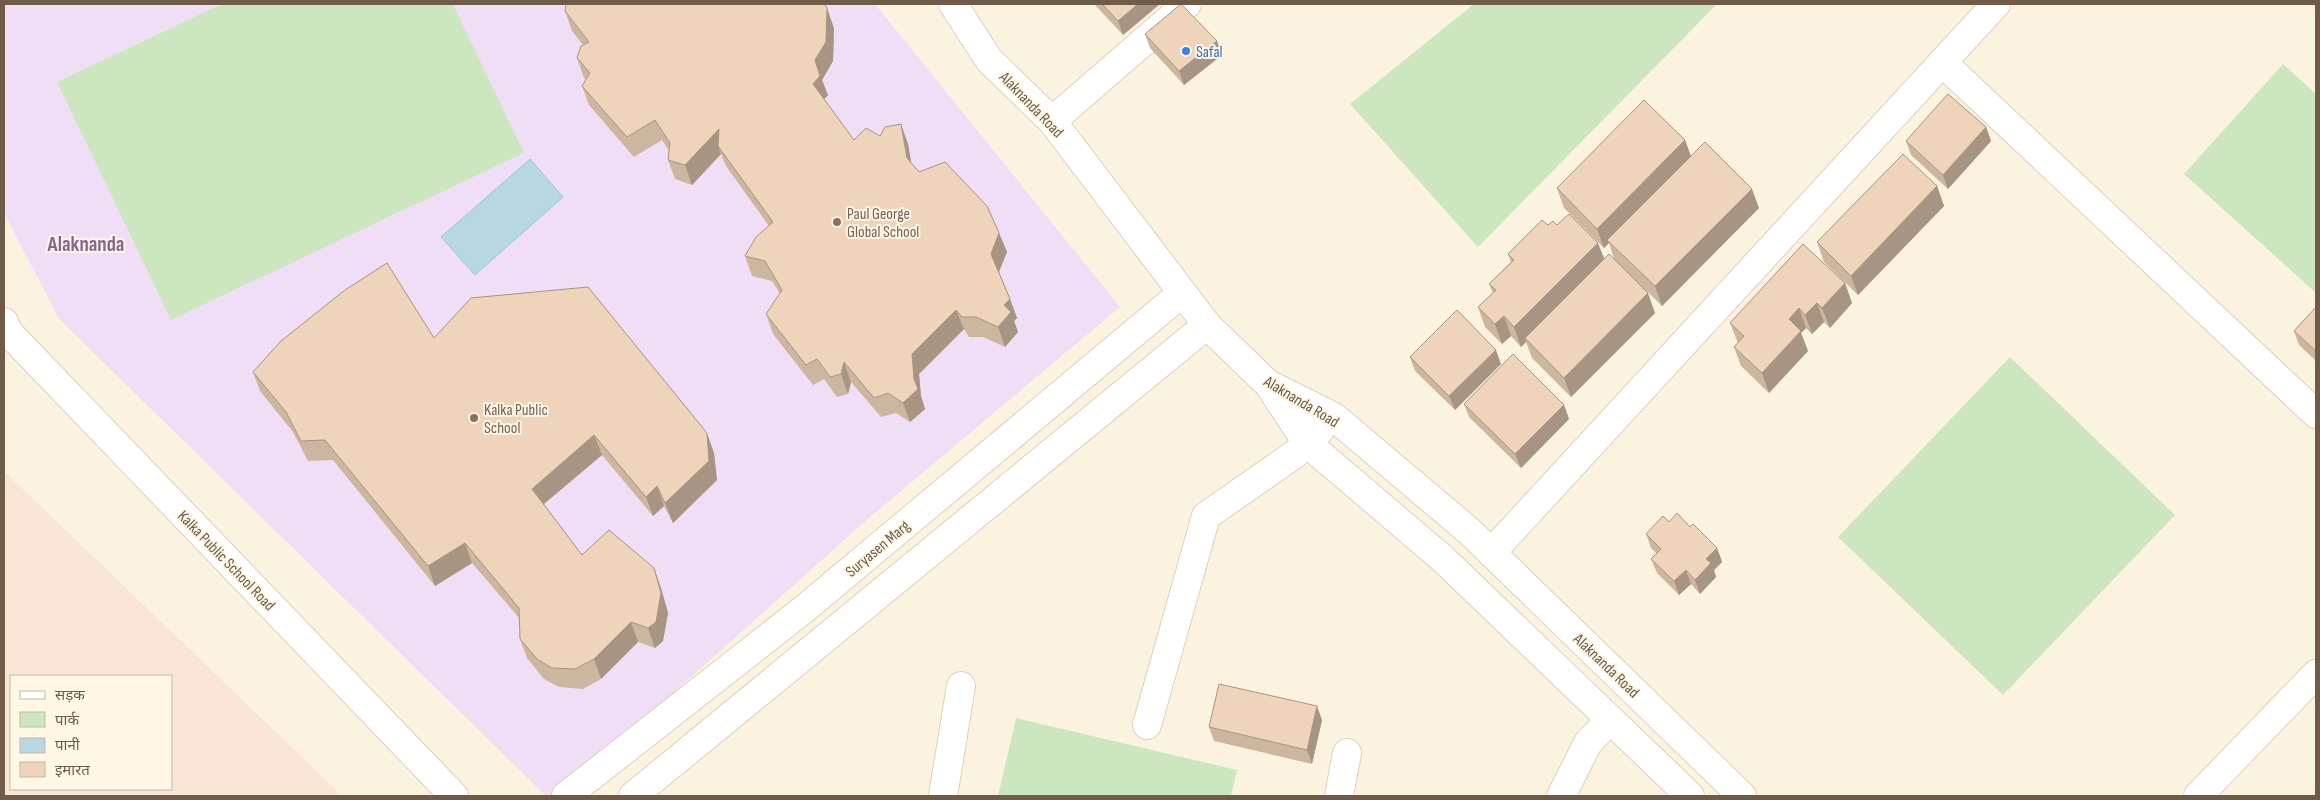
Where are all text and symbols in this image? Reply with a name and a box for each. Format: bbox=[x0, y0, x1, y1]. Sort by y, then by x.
place label: Safal bbox=[1196, 43, 1223, 62]
marker: Safal bbox=[1180, 45, 1192, 57]
street label: Alaknanda Road bbox=[994, 67, 1067, 142]
place label: Paul George Global School bbox=[847, 205, 919, 242]
marker: Paul George Global School bbox=[831, 216, 843, 228]
district label: Alaknanda bbox=[47, 232, 124, 257]
street label: Alaknanda Road bbox=[1259, 372, 1342, 432]
place label: Kalka Public School bbox=[484, 401, 548, 438]
marker: Kalka Public School bbox=[468, 412, 480, 424]
street label: Kalka Public School Road bbox=[173, 507, 279, 615]
street label: Suryasen Marg bbox=[842, 517, 914, 582]
street label: Alaknanda Road bbox=[1568, 629, 1643, 702]
legend bbox=[10, 675, 172, 790]
text: सड़क bbox=[55, 686, 85, 705]
text: पार्क bbox=[55, 711, 79, 730]
text: पानी bbox=[55, 736, 81, 755]
text: इमारत bbox=[55, 761, 90, 780]

